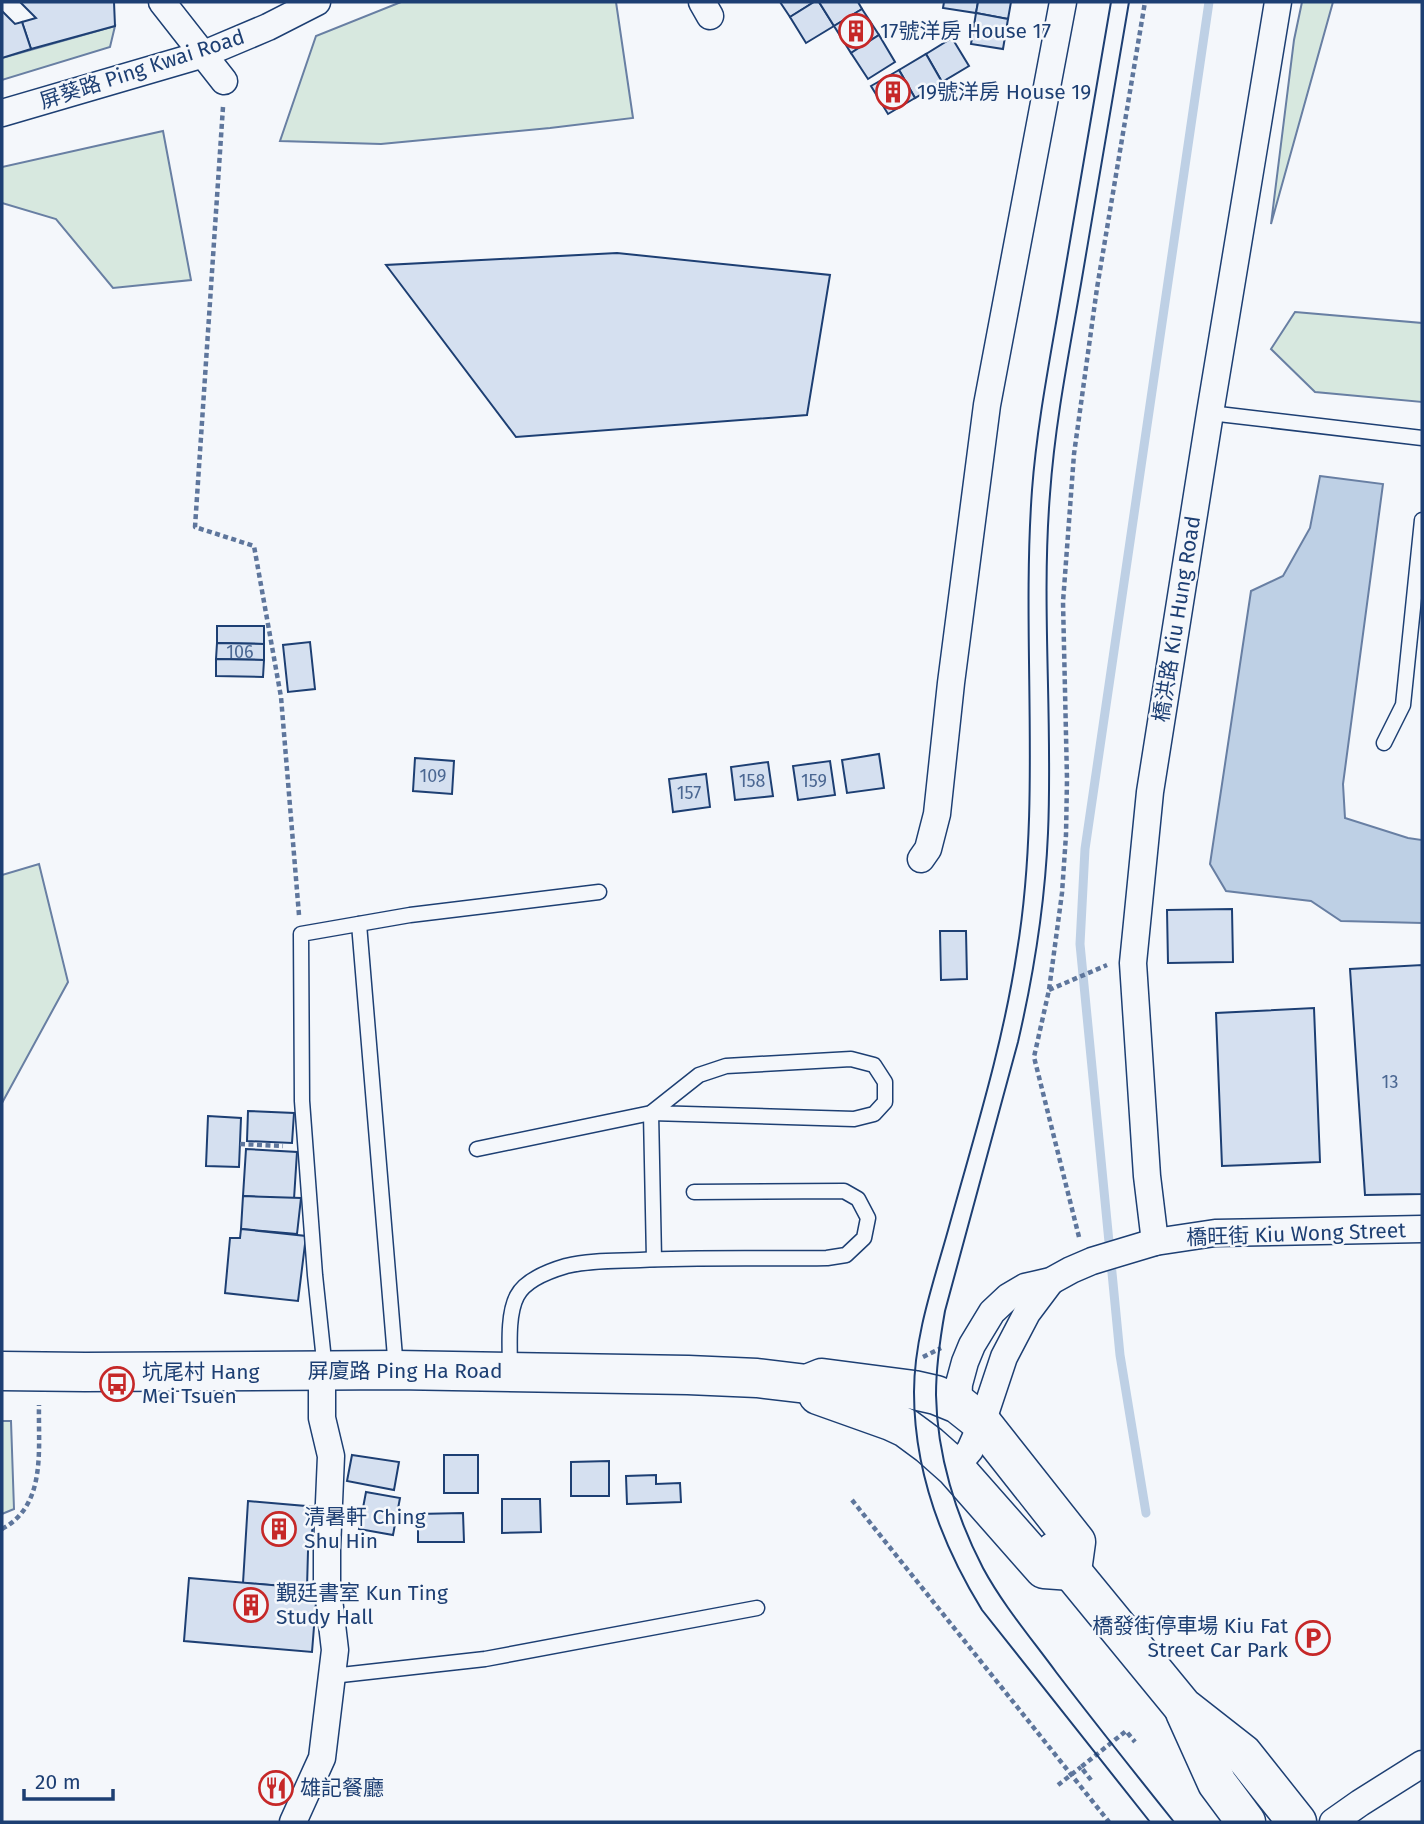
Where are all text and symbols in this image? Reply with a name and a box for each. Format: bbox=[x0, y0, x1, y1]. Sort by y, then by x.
building icon: 17號洋房 House 17 bbox=[837, 12, 875, 50]
place label: 17號洋房 House 17 bbox=[880, 18, 1051, 44]
street label: 屏葵路 Ping Kwai Road bbox=[36, 24, 248, 114]
building icon: 19號洋房 House 19 bbox=[874, 73, 912, 111]
place label: 19號洋房 House 19 bbox=[917, 79, 1091, 105]
street label: 橋洪路 Kiu Hung Road bbox=[1148, 514, 1206, 724]
house number: 106 bbox=[226, 641, 254, 663]
house number: 109 bbox=[419, 765, 447, 787]
house number: 158 bbox=[739, 770, 765, 792]
house number: 159 bbox=[801, 770, 827, 792]
house number: 157 bbox=[677, 782, 701, 804]
house number: 13 bbox=[1382, 1071, 1398, 1093]
street label: 橋旺街 Kiu Wong Street bbox=[1186, 1217, 1407, 1251]
street label: 屏廈路 Ping Ha Road bbox=[307, 1358, 503, 1384]
place label: 坑尾村 Hang Mei Tsuen bbox=[142, 1359, 260, 1409]
bus stop icon: 坑尾村 Hang Mei Tsuen bbox=[98, 1365, 136, 1403]
place label: 清暑軒 Ching Shu Hin bbox=[304, 1504, 426, 1554]
building icon: 清暑軒 Ching Shu Hin bbox=[260, 1510, 298, 1548]
place label: 覲廷書室 Kun Ting Study Hall bbox=[276, 1580, 448, 1630]
building icon: 覲廷書室 Kun Ting Study Hall bbox=[232, 1586, 270, 1624]
place label: 橋發街停車場 Kiu Fat Street Car Park bbox=[1092, 1613, 1288, 1663]
parking icon: 橋發街停車場 Kiu Fat Street Car Park bbox=[1294, 1619, 1332, 1657]
scale bar bbox=[24, 1758, 114, 1802]
text: 20 m bbox=[35, 1769, 81, 1795]
restaurant icon: 雄記餐廳 bbox=[257, 1769, 295, 1807]
place label: 雄記餐廳 bbox=[300, 1775, 384, 1801]

